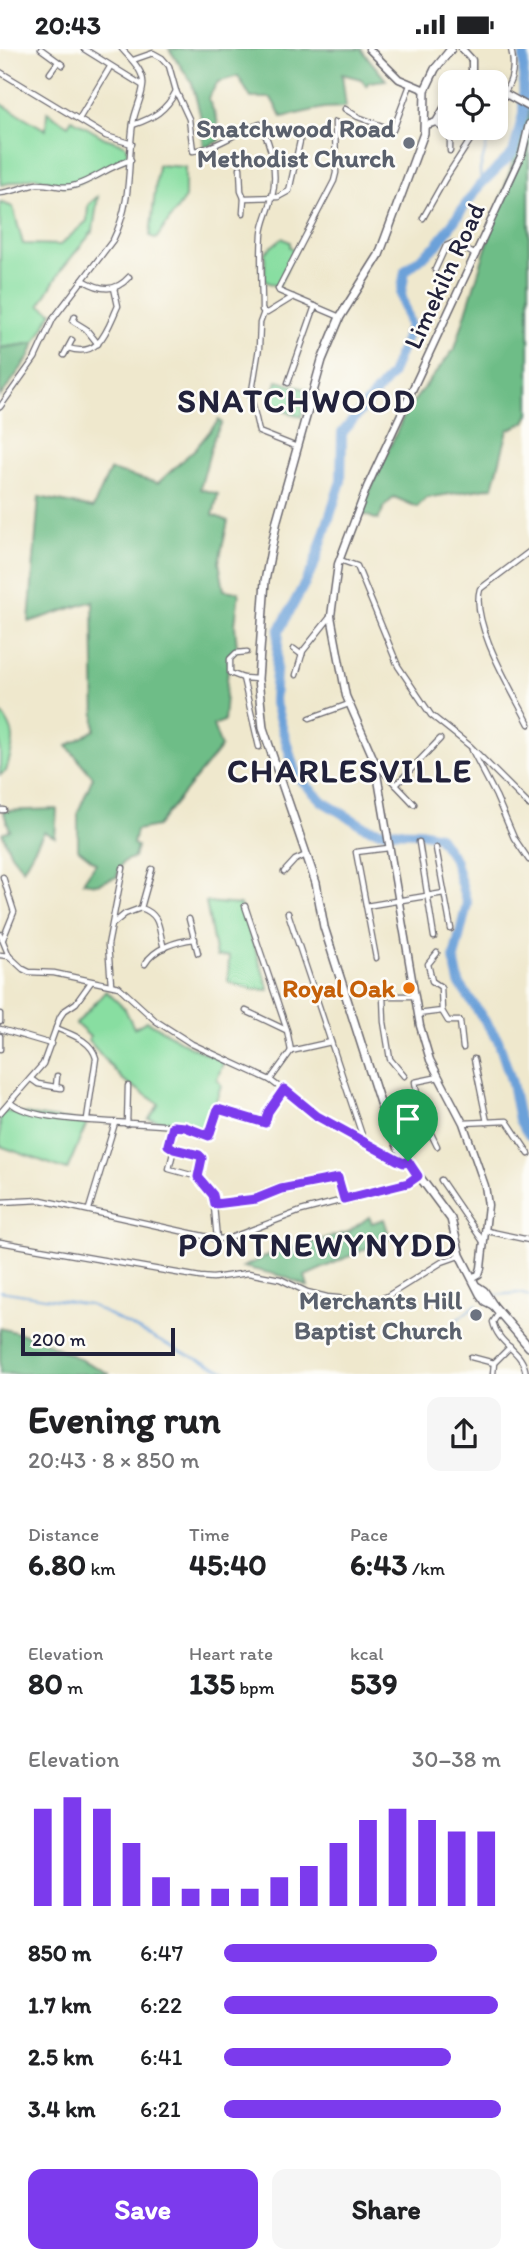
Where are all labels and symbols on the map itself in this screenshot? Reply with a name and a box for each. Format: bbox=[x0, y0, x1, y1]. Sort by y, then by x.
place label: Snatchwood Road Methodist Church bbox=[196, 112, 396, 174]
marker: Snatchwood Road Methodist Church bbox=[401, 135, 417, 151]
street label: Limekiln Road bbox=[396, 198, 492, 354]
district label: SNATCHWOOD bbox=[177, 381, 417, 420]
district label: CHARLESVILLE bbox=[227, 751, 473, 790]
place label: Royal Oak bbox=[282, 972, 396, 1004]
marker: Royal Oak bbox=[401, 980, 417, 996]
pin bbox=[378, 1089, 438, 1161]
district label: PONTNEWYNYDD bbox=[178, 1225, 458, 1264]
place label: Merchants Hill Baptist Church bbox=[294, 1284, 463, 1346]
marker: Merchants Hill Baptist Church bbox=[468, 1307, 484, 1323]
scale bar bbox=[21, 1325, 175, 1357]

